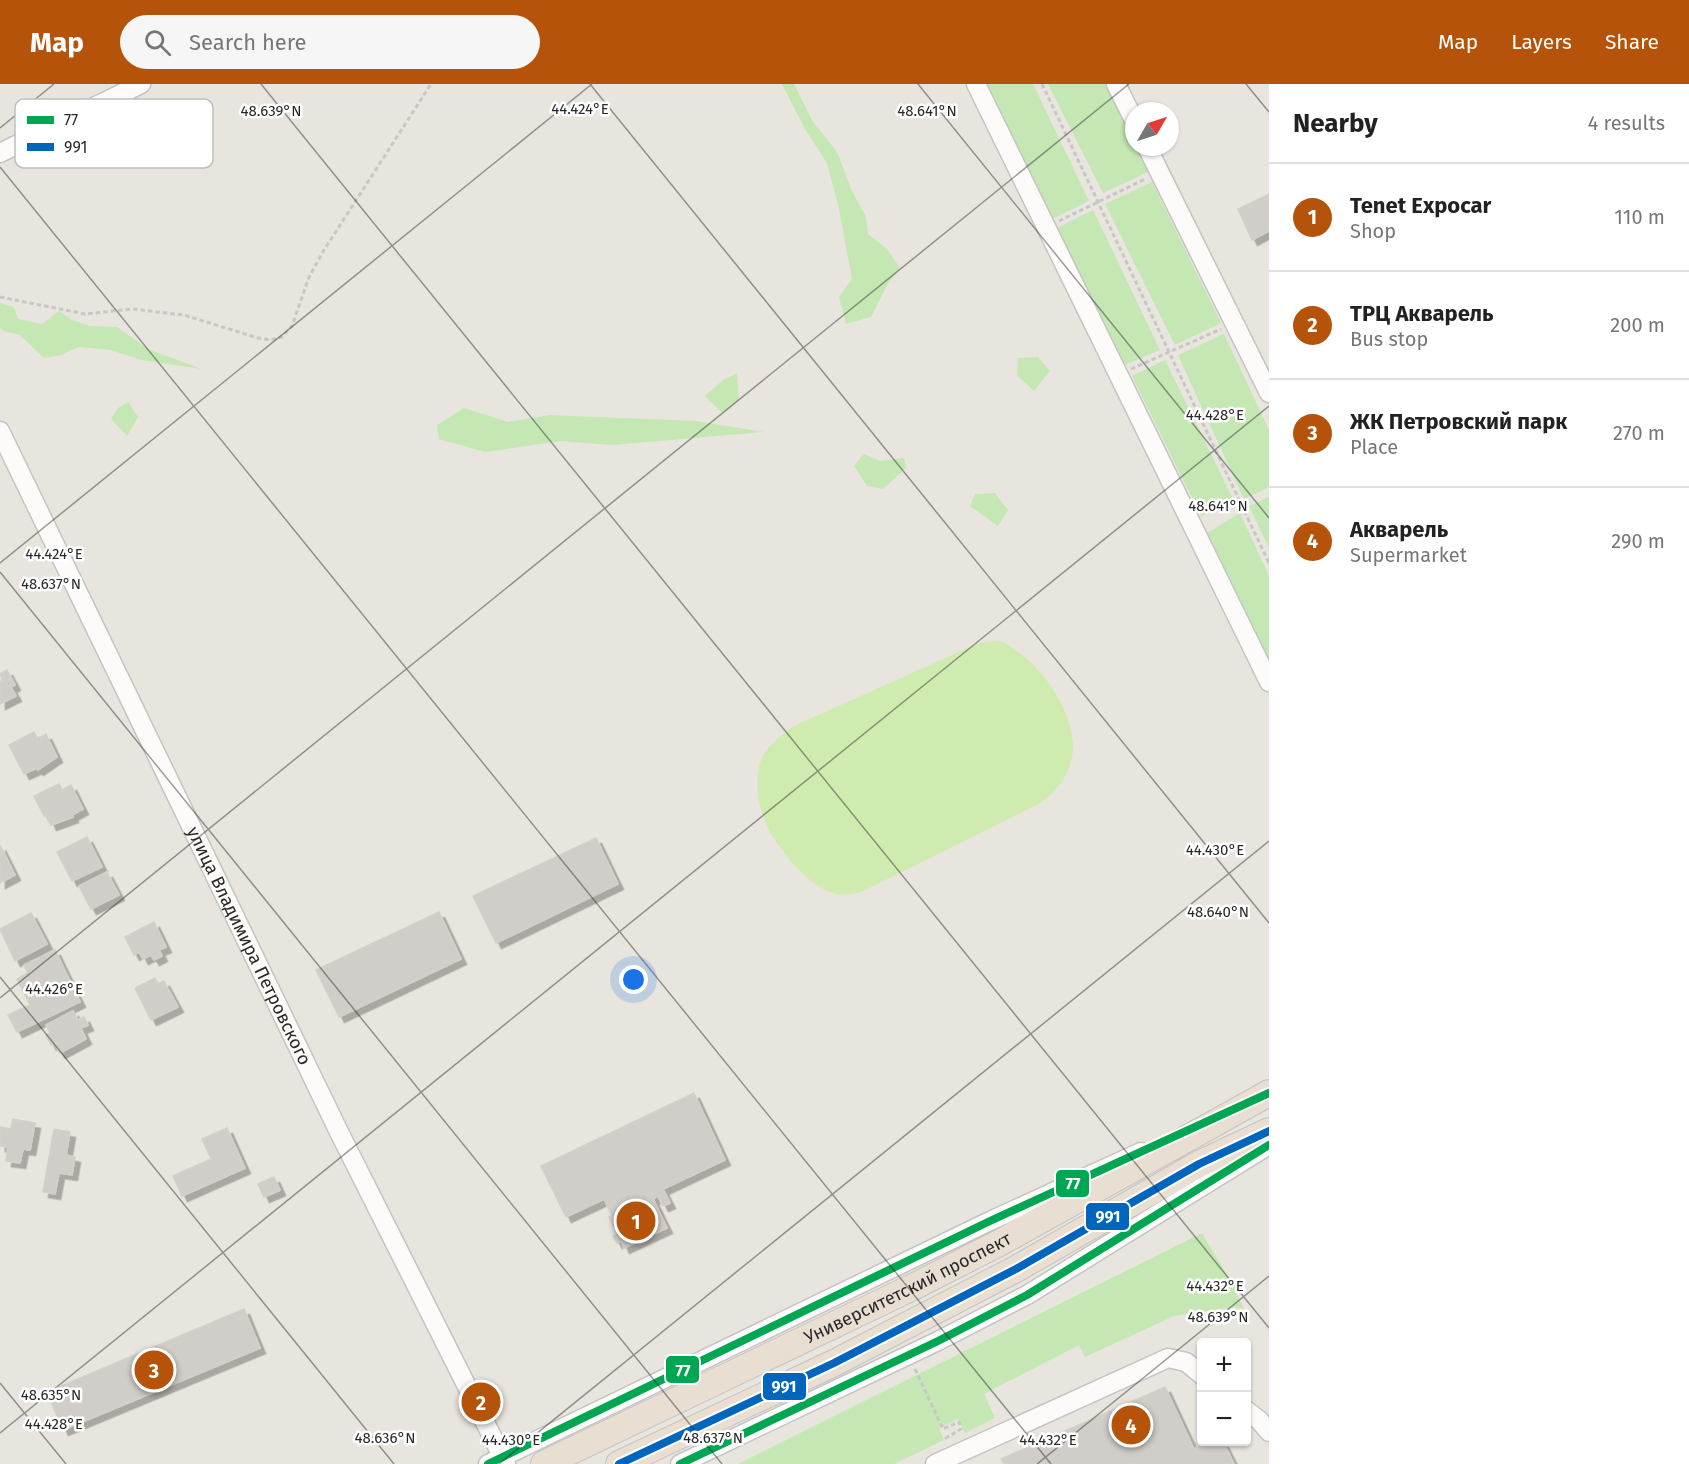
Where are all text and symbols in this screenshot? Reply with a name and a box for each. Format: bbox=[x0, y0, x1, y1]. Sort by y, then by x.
search box bbox=[120, 15, 540, 69]
text: Map bbox=[30, 26, 84, 59]
icon: search bbox=[141, 26, 174, 59]
text: Search here bbox=[189, 29, 307, 56]
text: Map bbox=[1438, 29, 1478, 55]
text: Layers bbox=[1511, 29, 1572, 55]
text: Share bbox=[1605, 29, 1659, 55]
legend bbox=[15, 99, 213, 168]
text: 44.424°E bbox=[551, 100, 609, 118]
text: 48.639°N bbox=[241, 102, 301, 120]
text: 48.641°N bbox=[897, 102, 957, 120]
north arrow bbox=[1125, 102, 1179, 156]
text: Nearby bbox=[1293, 108, 1378, 139]
text: 77 bbox=[64, 111, 78, 130]
text: 4 results bbox=[1588, 111, 1665, 135]
text: 991 bbox=[64, 138, 87, 157]
text: Tenet Expocar bbox=[1350, 192, 1491, 219]
text: 1 bbox=[1308, 205, 1317, 229]
text: 110 m bbox=[1614, 205, 1665, 229]
text: Shop bbox=[1350, 219, 1396, 243]
text: ТРЦ Акварель bbox=[1350, 300, 1494, 327]
text: 2 bbox=[1307, 313, 1318, 337]
text: 200 m bbox=[1610, 313, 1665, 337]
text: Bus stop bbox=[1350, 327, 1428, 351]
text: 44.428°E bbox=[1186, 406, 1244, 424]
text: ЖК Петровский парк bbox=[1350, 408, 1567, 435]
text: 3 bbox=[1307, 421, 1318, 445]
text: 270 m bbox=[1613, 421, 1665, 445]
text: Place bbox=[1350, 435, 1398, 459]
text: 48.641°N bbox=[1188, 497, 1248, 515]
text: Акварель bbox=[1350, 516, 1448, 543]
text: 4 bbox=[1307, 529, 1318, 553]
text: 290 m bbox=[1611, 529, 1665, 553]
text: Supermarket bbox=[1350, 543, 1467, 567]
text: 44.424°E bbox=[25, 545, 83, 563]
text: 48.637°N bbox=[21, 575, 81, 593]
street label: улица Владимира Петровского bbox=[182, 823, 316, 1069]
text: 44.430°E bbox=[1186, 841, 1244, 859]
text: 48.640°N bbox=[1187, 903, 1249, 921]
your location bbox=[619, 965, 648, 994]
text: 44.426°E bbox=[25, 980, 83, 998]
line badge: 77 bbox=[1055, 1169, 1090, 1198]
text: 77 bbox=[1066, 1174, 1081, 1193]
pin: 1 bbox=[616, 1198, 656, 1244]
line badge: 991 bbox=[1085, 1202, 1130, 1231]
text: 991 bbox=[1095, 1207, 1121, 1226]
street label: Университетский проспект bbox=[801, 1227, 1016, 1349]
text: 44.432°E bbox=[1186, 1277, 1244, 1295]
text: 48.639°N bbox=[1188, 1308, 1248, 1326]
map controls bbox=[1197, 1338, 1251, 1446]
button: + bbox=[1197, 1338, 1251, 1392]
pin: 3 bbox=[134, 1348, 174, 1392]
line badge: 77 bbox=[665, 1355, 700, 1384]
text: 77 bbox=[676, 1361, 691, 1380]
line badge: 991 bbox=[762, 1372, 807, 1401]
text: 991 bbox=[771, 1377, 797, 1396]
pin: 2 bbox=[462, 1380, 500, 1424]
text: 48.635°N bbox=[21, 1386, 81, 1404]
button: − bbox=[1197, 1392, 1251, 1446]
pin: 4 bbox=[1112, 1402, 1150, 1448]
text: 44.428°E bbox=[25, 1415, 83, 1433]
text: 48.636°N bbox=[355, 1429, 415, 1447]
text: 48.637°N bbox=[683, 1429, 743, 1447]
text: 44.430°E bbox=[482, 1431, 540, 1449]
text: 44.432°E bbox=[1019, 1431, 1077, 1449]

